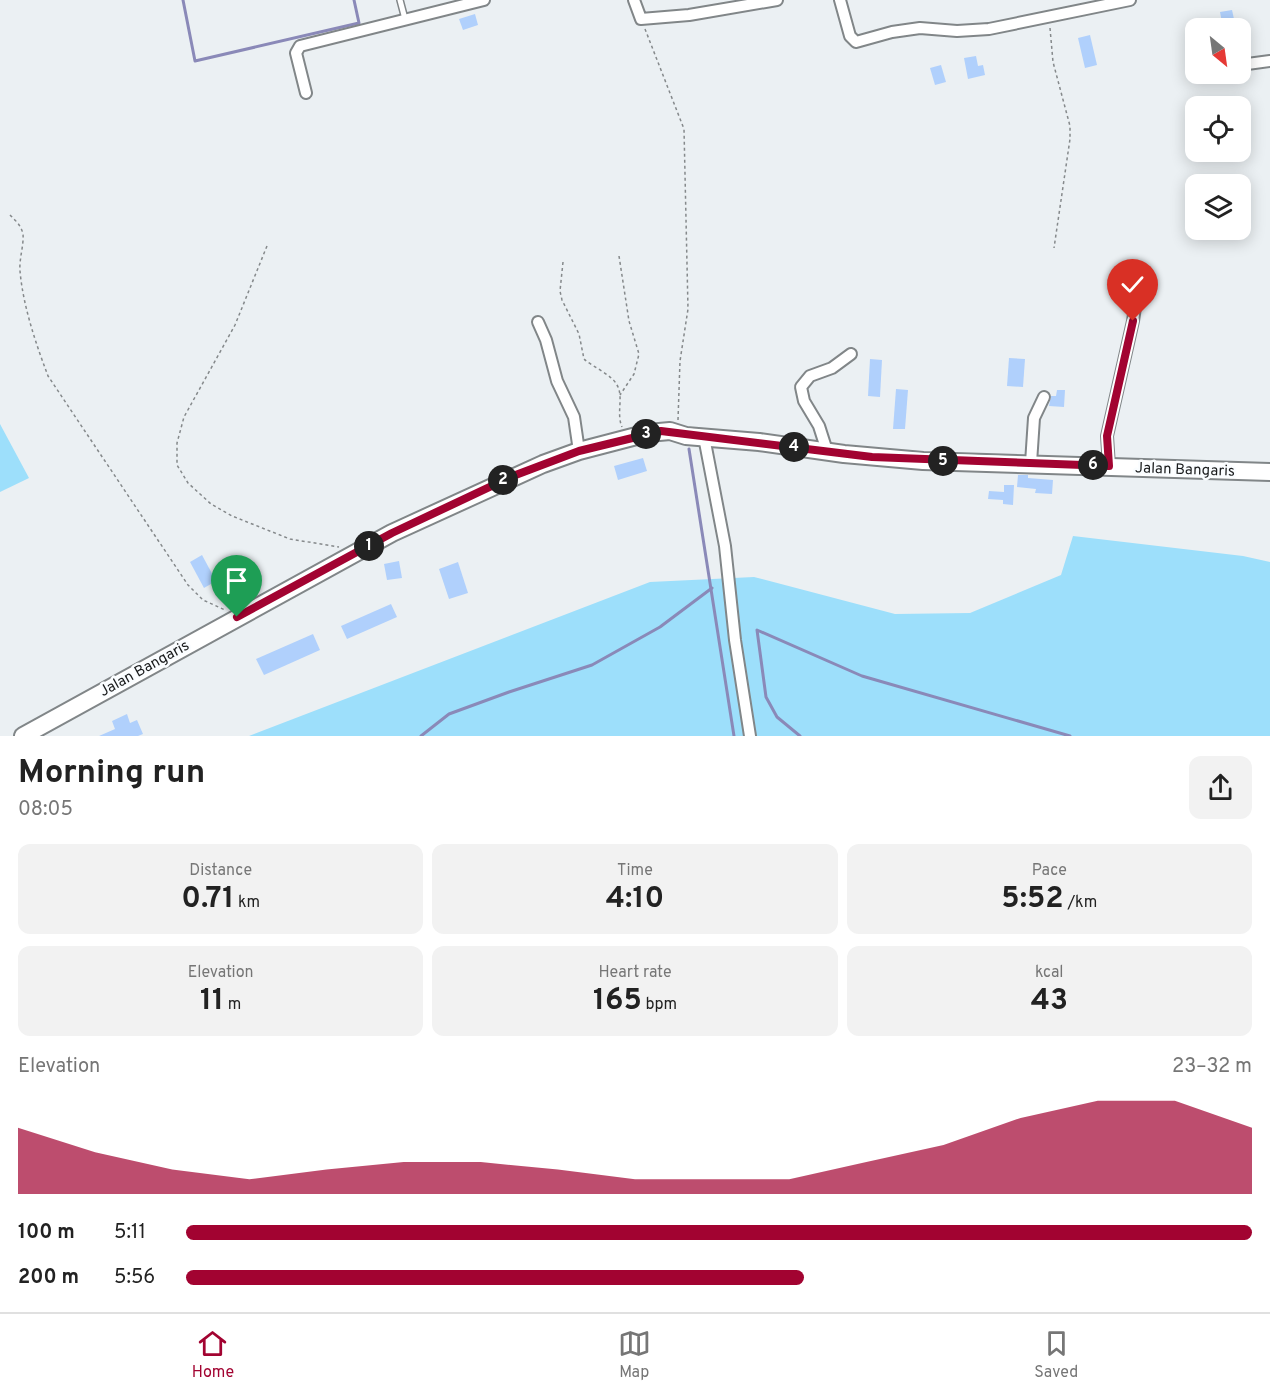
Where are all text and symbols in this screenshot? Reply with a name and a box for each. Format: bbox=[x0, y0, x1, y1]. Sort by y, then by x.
north arrow bbox=[1185, 18, 1251, 84]
map controls bbox=[1185, 18, 1251, 240]
button: locate bbox=[1185, 96, 1251, 162]
button: layers bbox=[1185, 174, 1251, 240]
pin bbox=[1107, 259, 1158, 321]
icon: check bbox=[1116, 268, 1149, 301]
pin: 3 bbox=[631, 419, 661, 449]
text: 3 bbox=[641, 424, 651, 444]
pin: 4 bbox=[779, 432, 809, 462]
text: 4 bbox=[789, 437, 799, 457]
pin: 5 bbox=[928, 446, 958, 476]
pin: 6 bbox=[1078, 450, 1108, 480]
text: 5 bbox=[938, 451, 948, 471]
text: 6 bbox=[1088, 455, 1098, 475]
street label: Jalan Bangaris bbox=[1135, 459, 1235, 482]
pin: 2 bbox=[488, 465, 518, 495]
text: 2 bbox=[498, 470, 508, 490]
pin: 1 bbox=[354, 531, 384, 561]
text: 1 bbox=[366, 536, 372, 556]
pin bbox=[211, 555, 262, 617]
icon: arrive bbox=[220, 564, 253, 597]
street label: Jalan Bangaris bbox=[96, 637, 193, 702]
text: Morning run bbox=[18, 753, 205, 795]
button: share bbox=[1189, 756, 1252, 819]
text: 08:05 bbox=[18, 797, 73, 823]
text: Distance bbox=[189, 861, 252, 881]
text: Time bbox=[617, 861, 653, 881]
text: Pace bbox=[1032, 861, 1067, 881]
text: 0.71 bbox=[181, 881, 234, 918]
text: 4:10 bbox=[606, 881, 664, 918]
text: 5:52 bbox=[1001, 881, 1064, 918]
text: km bbox=[234, 893, 260, 913]
text: /km bbox=[1064, 893, 1097, 913]
text: Elevation bbox=[188, 963, 254, 983]
text: Heart rate bbox=[598, 963, 672, 983]
text: kcal bbox=[1035, 963, 1064, 983]
text: 11 bbox=[200, 983, 224, 1020]
text: 165 bbox=[593, 983, 642, 1020]
text: 43 bbox=[1031, 983, 1068, 1020]
text: m bbox=[224, 995, 241, 1015]
text: bpm bbox=[642, 995, 677, 1015]
text: Elevation bbox=[18, 1054, 100, 1080]
text: 23–32 m bbox=[1172, 1054, 1252, 1080]
text: 100 m bbox=[18, 1220, 75, 1246]
text: 5:11 bbox=[114, 1220, 146, 1246]
text: 200 m bbox=[18, 1265, 79, 1291]
text: 5:56 bbox=[114, 1265, 155, 1291]
tab: Home bbox=[192, 1327, 234, 1383]
tab: Map bbox=[618, 1327, 651, 1383]
tab: Saved bbox=[1034, 1327, 1078, 1383]

